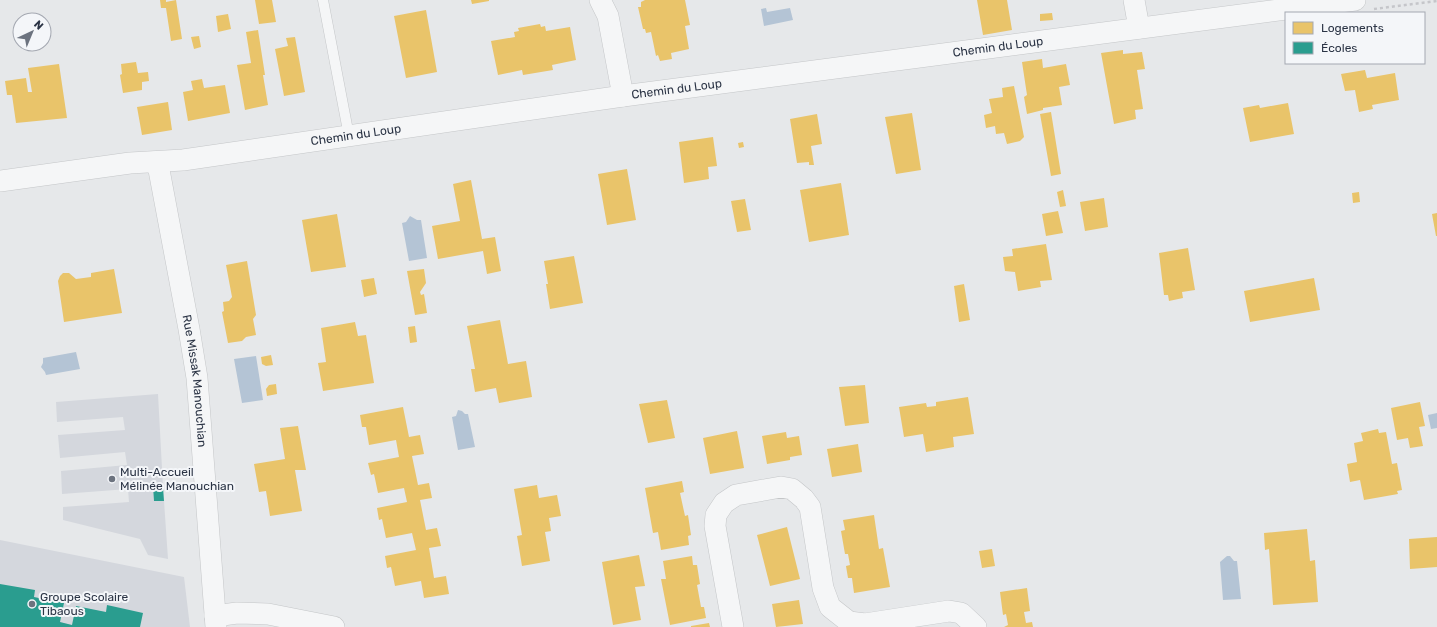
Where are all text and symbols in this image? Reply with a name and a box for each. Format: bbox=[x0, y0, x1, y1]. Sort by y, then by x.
north arrow bbox=[12, 12, 52, 52]
legend bbox=[1285, 12, 1425, 64]
text: N bbox=[31, 18, 46, 33]
text: Logements bbox=[1321, 21, 1384, 35]
street label: Chemin du Loup bbox=[952, 34, 1044, 60]
text: Écoles bbox=[1321, 41, 1357, 55]
street label: Chemin du Loup bbox=[631, 76, 723, 102]
street label: Chemin du Loup bbox=[310, 121, 402, 148]
street label: Rue Missak Manouchian bbox=[179, 313, 209, 448]
place label: Multi-Accueil Mélinée Manouchian bbox=[120, 465, 234, 493]
marker: Multi-Accueil Mélinée Manouchian bbox=[107, 474, 117, 484]
place label: Groupe Scolaire Tibaous bbox=[40, 590, 128, 618]
marker: Groupe Scolaire Tibaous bbox=[27, 599, 37, 609]

